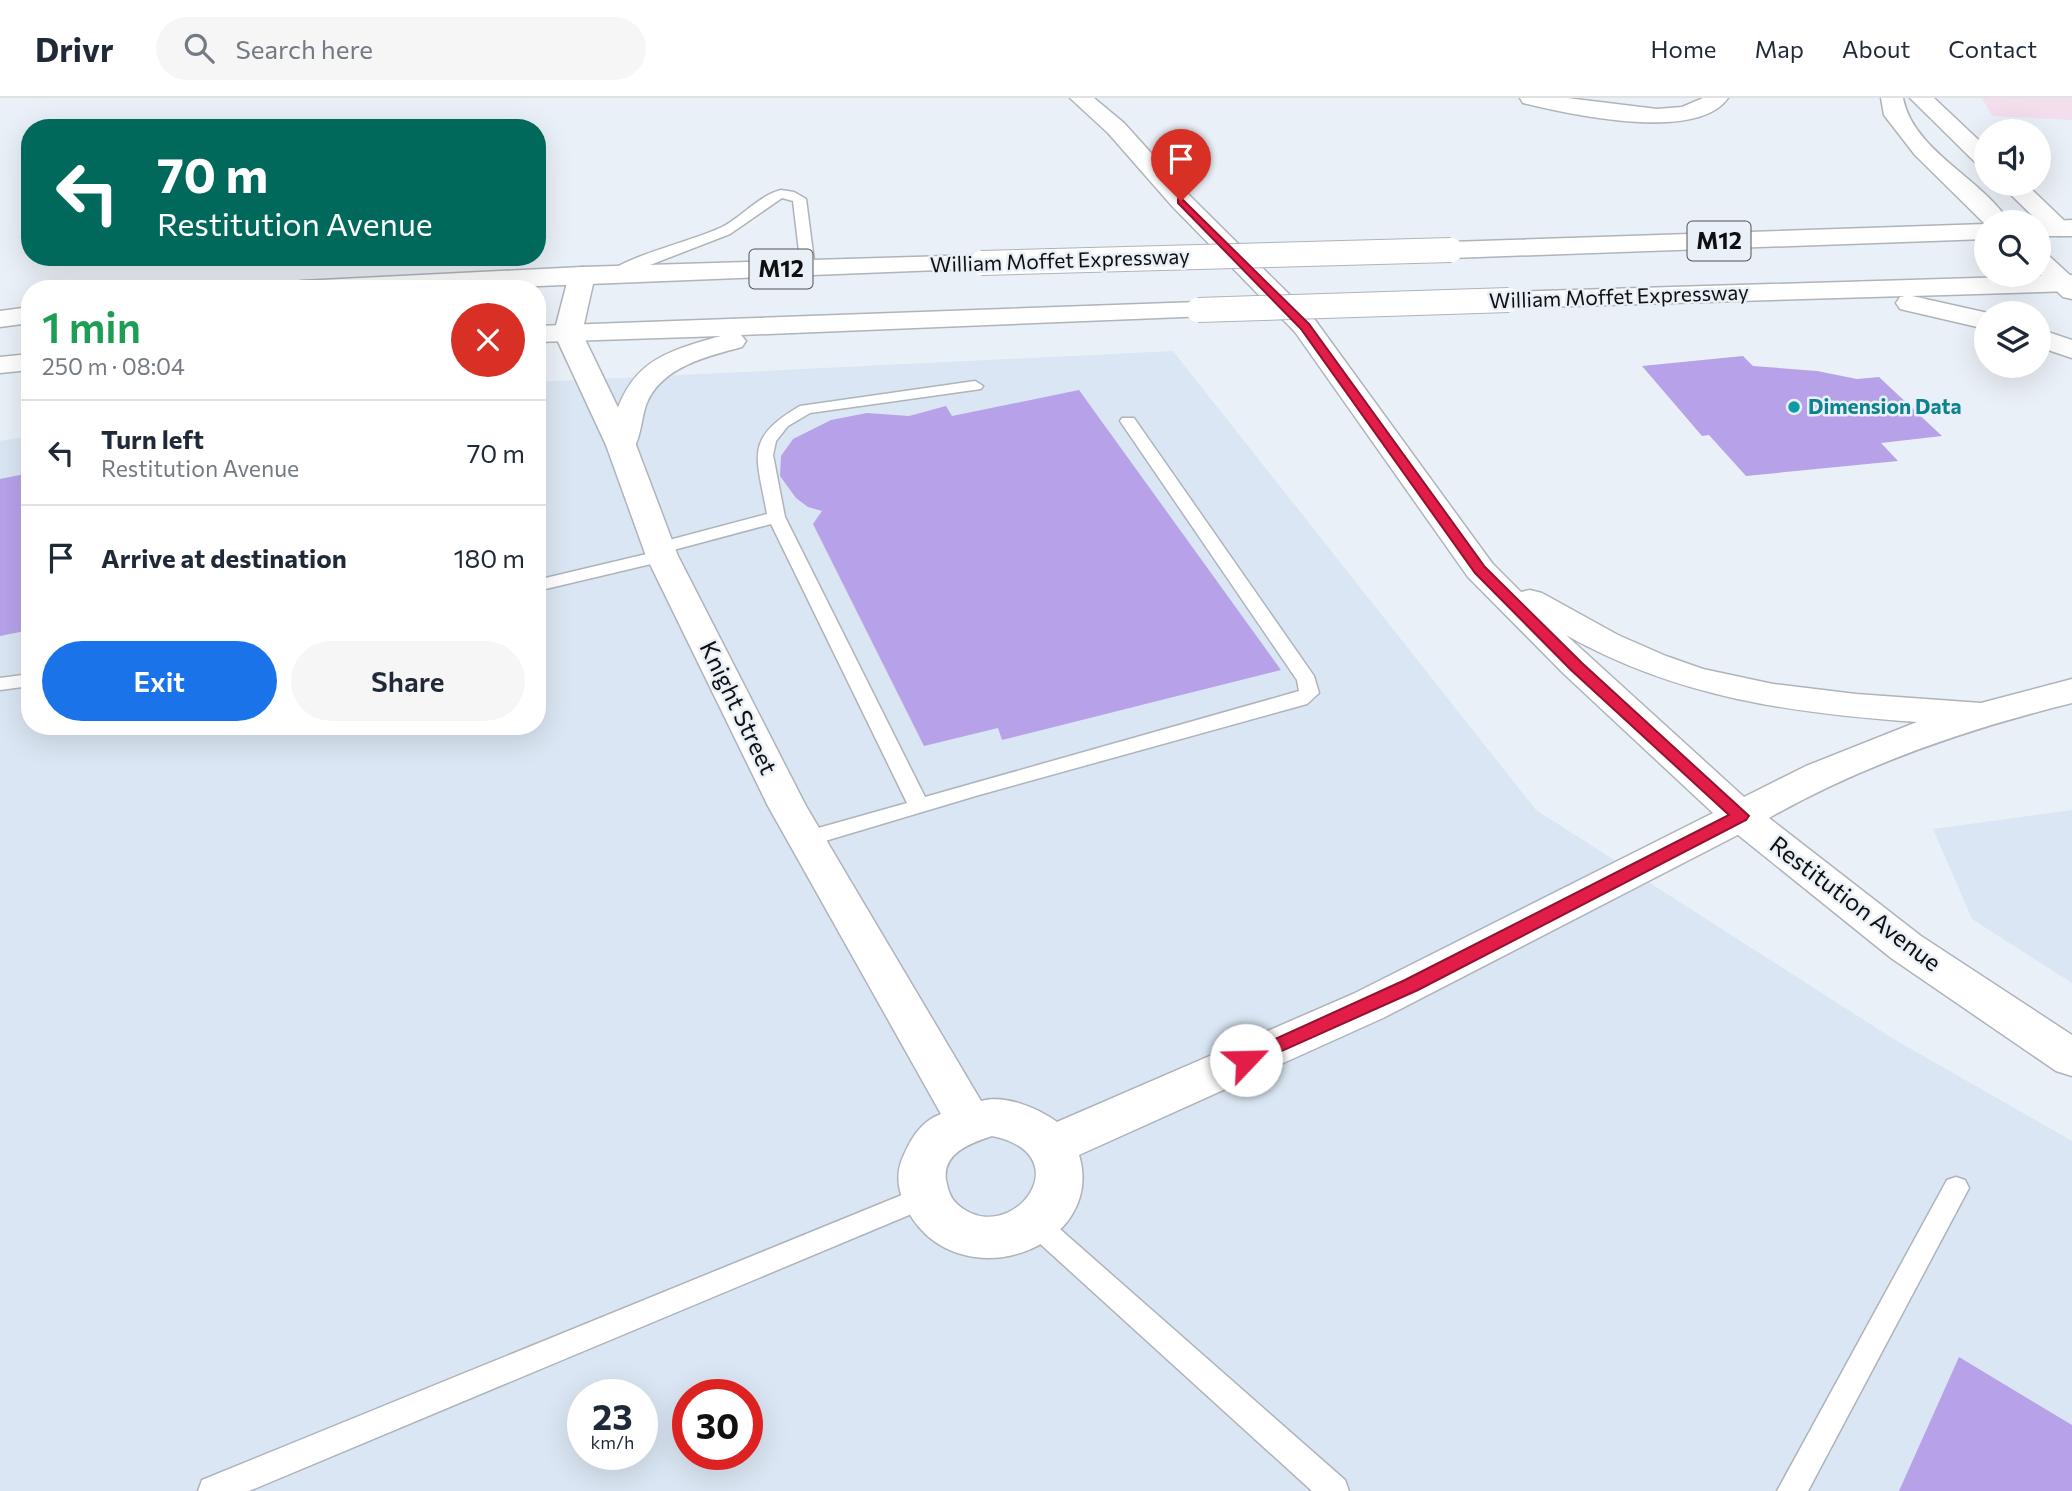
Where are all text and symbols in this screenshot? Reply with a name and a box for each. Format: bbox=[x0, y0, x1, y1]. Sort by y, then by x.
search box bbox=[156, 17, 646, 80]
text: Drivr bbox=[35, 28, 114, 69]
icon: search bbox=[180, 29, 218, 67]
text: Search here bbox=[236, 33, 373, 64]
text: Home bbox=[1651, 34, 1717, 63]
text: Map bbox=[1755, 34, 1804, 63]
text: About bbox=[1842, 34, 1910, 63]
text: Contact bbox=[1948, 34, 2037, 63]
map controls bbox=[1974, 119, 2051, 378]
button: sound bbox=[1974, 119, 2051, 196]
pin bbox=[1151, 129, 1211, 201]
icon: arrive bbox=[1162, 140, 1200, 178]
text: 70 m bbox=[157, 143, 268, 203]
icon: left bbox=[42, 147, 133, 238]
text: Restitution Avenue bbox=[157, 203, 433, 243]
button: search bbox=[1974, 210, 2051, 287]
road number: M12 bbox=[1688, 222, 1750, 260]
street label: William Moffet Expressway bbox=[930, 242, 1190, 277]
road number: M12 bbox=[750, 250, 812, 288]
street label: William Moffet Expressway bbox=[1489, 278, 1749, 313]
text: 1 min bbox=[42, 300, 141, 352]
button: layers bbox=[1974, 301, 2051, 378]
button: close bbox=[451, 303, 525, 377]
text: 250 m · 08:04 bbox=[42, 352, 185, 380]
place label: Dimension Data bbox=[1808, 393, 1962, 418]
marker: Dimension Data bbox=[1786, 399, 1802, 415]
text: Turn left bbox=[101, 423, 204, 454]
icon: left bbox=[42, 434, 80, 472]
text: 70 m bbox=[467, 437, 525, 468]
text: Restitution Avenue bbox=[101, 454, 299, 482]
icon: arrive bbox=[42, 539, 80, 577]
text: Arrive at destination bbox=[101, 542, 347, 573]
text: 180 m bbox=[453, 542, 525, 573]
street label: Knight Street bbox=[695, 636, 784, 779]
button: Exit bbox=[42, 641, 277, 721]
button: Share bbox=[291, 641, 525, 721]
street label: Restitution Avenue bbox=[1765, 829, 1947, 977]
position arrow bbox=[1209, 1023, 1283, 1097]
speed limit sign: 30 bbox=[672, 1379, 763, 1470]
text: 23 bbox=[592, 1394, 633, 1437]
text: km/h bbox=[591, 1431, 634, 1453]

